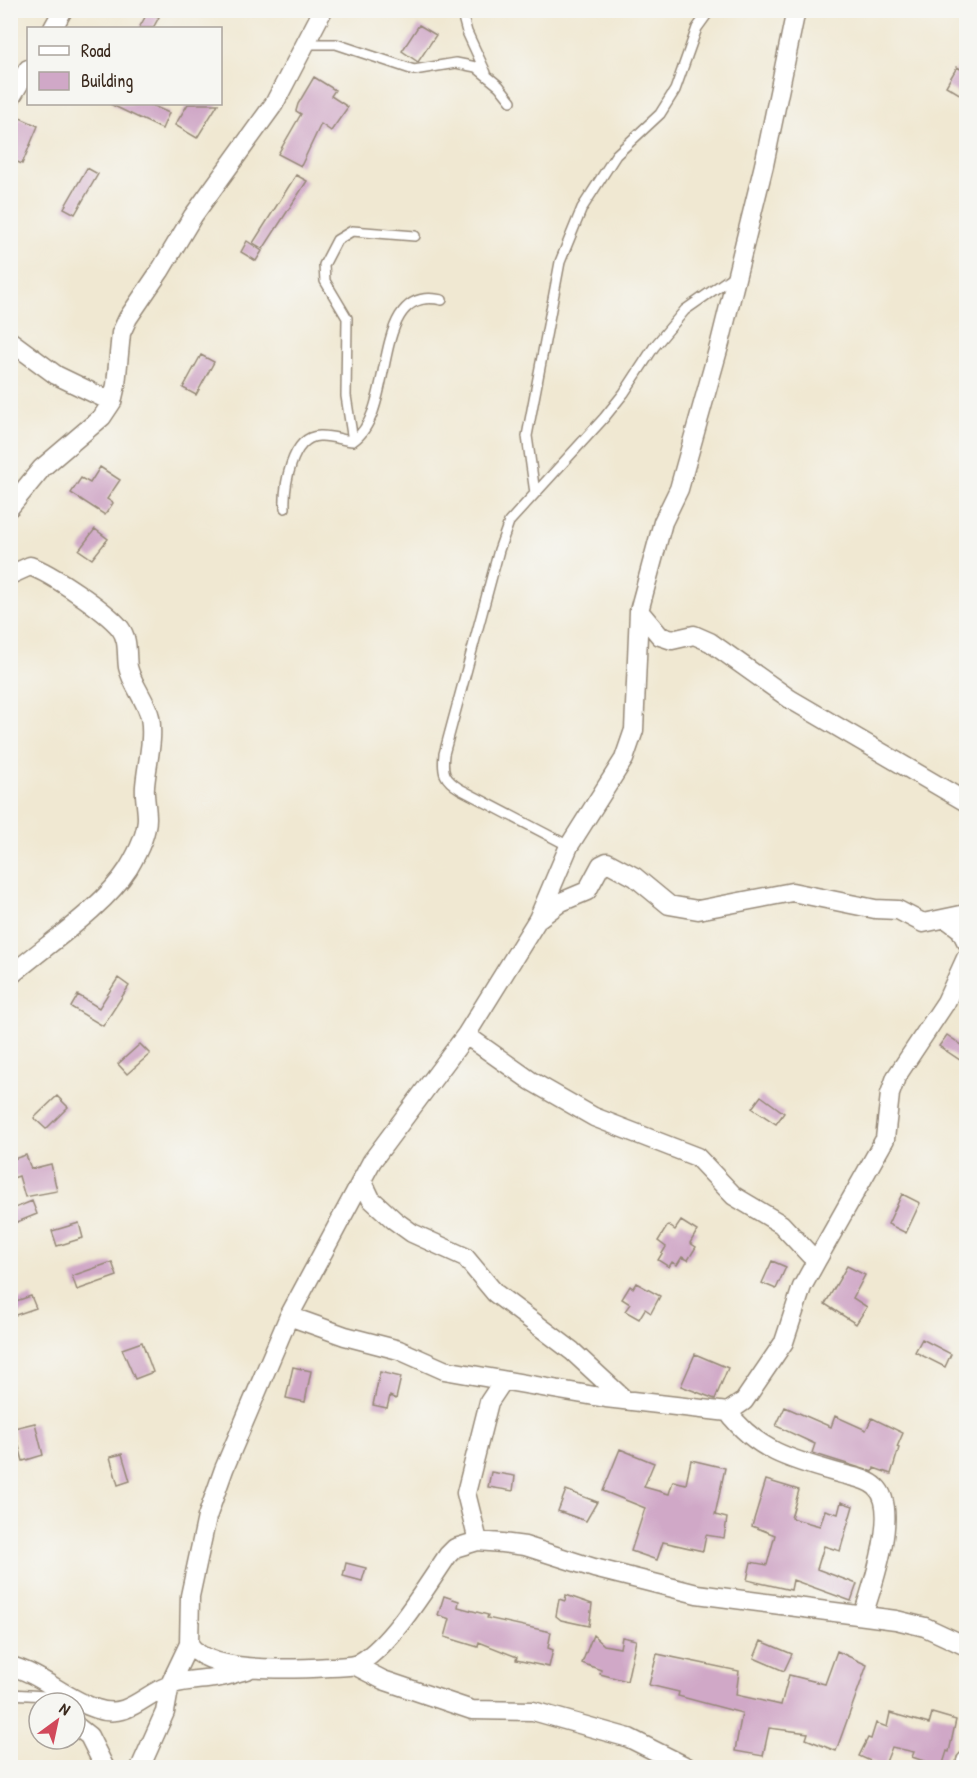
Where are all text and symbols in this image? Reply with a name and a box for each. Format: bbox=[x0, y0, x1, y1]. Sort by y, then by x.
legend bbox=[27, 27, 222, 105]
text: Road bbox=[81, 38, 111, 63]
text: Building bbox=[81, 68, 133, 93]
north arrow bbox=[27, 1691, 87, 1751]
text: N bbox=[56, 1697, 75, 1720]

